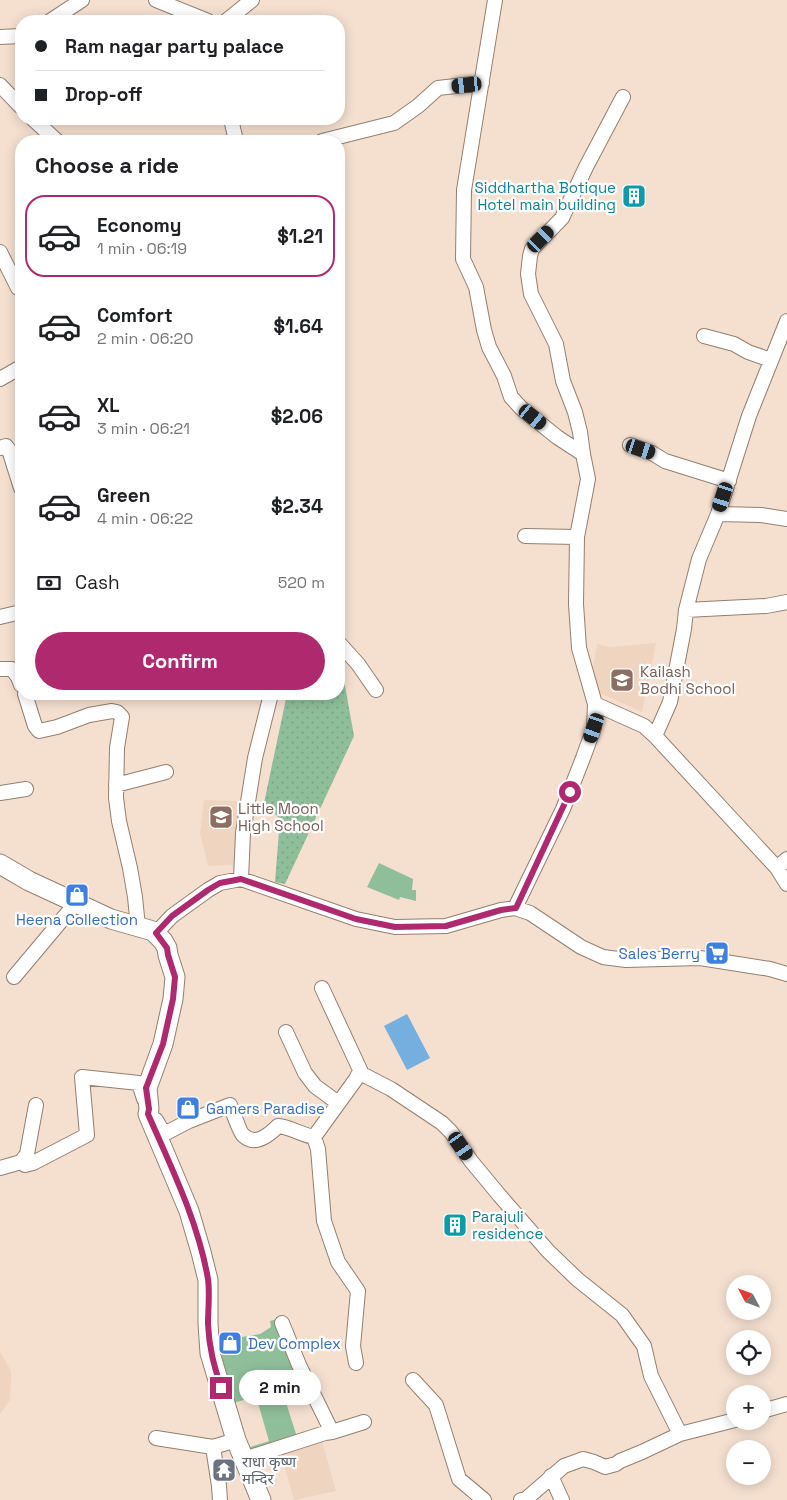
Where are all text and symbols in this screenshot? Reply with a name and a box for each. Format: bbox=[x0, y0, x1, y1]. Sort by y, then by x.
text: Ram nagar party palace bbox=[65, 34, 284, 59]
car bbox=[451, 76, 482, 94]
text: Drop-off bbox=[65, 82, 143, 107]
text: Choose a ride bbox=[35, 151, 179, 179]
place label: Siddhartha Botique Hotel main building bbox=[475, 178, 616, 214]
building icon: Siddhartha Botique Hotel main building bbox=[621, 183, 647, 209]
text: Economy bbox=[97, 213, 181, 238]
icon: car bbox=[37, 214, 82, 259]
car bbox=[525, 223, 556, 255]
text: $1.21 bbox=[277, 224, 323, 249]
text: 1 min · 06:19 bbox=[97, 238, 187, 259]
text: Comfort bbox=[97, 303, 173, 328]
icon: car bbox=[37, 304, 82, 349]
text: $1.64 bbox=[274, 314, 323, 339]
text: 2 min · 06:20 bbox=[97, 328, 193, 349]
text: XL bbox=[97, 393, 120, 418]
icon: car bbox=[37, 394, 82, 439]
car bbox=[516, 402, 549, 432]
text: $2.06 bbox=[271, 404, 323, 429]
text: 3 min · 06:21 bbox=[97, 418, 190, 439]
car bbox=[624, 437, 657, 461]
car bbox=[711, 480, 734, 514]
text: Green bbox=[97, 483, 150, 508]
icon: car bbox=[37, 484, 82, 529]
text: $2.34 bbox=[271, 494, 323, 519]
text: 4 min · 06:22 bbox=[97, 508, 193, 529]
icon: cash bbox=[35, 569, 63, 597]
text: Cash bbox=[75, 570, 120, 595]
text: 520 m bbox=[278, 572, 325, 593]
button: Confirm bbox=[35, 632, 325, 690]
place label: Kailash Bodhi School bbox=[640, 662, 735, 698]
school or university icon: Kailash Bodhi School bbox=[609, 667, 635, 693]
car bbox=[582, 711, 605, 745]
route start bbox=[559, 781, 581, 803]
place label: Little Moon High School bbox=[238, 799, 324, 835]
school or university icon: Little Moon High School bbox=[208, 804, 234, 830]
shop icon: Heena Collection bbox=[64, 882, 90, 908]
place label: Heena Collection bbox=[16, 910, 138, 929]
supermarket icon: Sales Berry bbox=[704, 940, 730, 966]
place label: Sales Berry bbox=[619, 944, 700, 963]
shop icon: Gamers Paradise bbox=[175, 1095, 201, 1121]
place label: Gamers Paradise bbox=[206, 1099, 325, 1118]
car bbox=[446, 1129, 475, 1163]
place label: Parajuli residence bbox=[472, 1207, 544, 1243]
building icon: Parajuli residence bbox=[442, 1212, 468, 1238]
north arrow bbox=[726, 1275, 771, 1320]
map controls bbox=[726, 1275, 771, 1485]
shop icon: Dev Complex bbox=[217, 1330, 243, 1356]
button: locate bbox=[726, 1330, 771, 1375]
place label: Dev Complex bbox=[248, 1334, 341, 1353]
callout: 2 min bbox=[238, 1370, 321, 1406]
route end bbox=[210, 1377, 232, 1399]
text: 2 min bbox=[259, 1377, 301, 1398]
button: + bbox=[726, 1385, 771, 1430]
button: − bbox=[726, 1440, 771, 1485]
place label: राधा कृष्ण मन्दिर bbox=[242, 1452, 297, 1488]
temple icon: राधा कृष्ण मन्दिर bbox=[211, 1457, 237, 1483]

